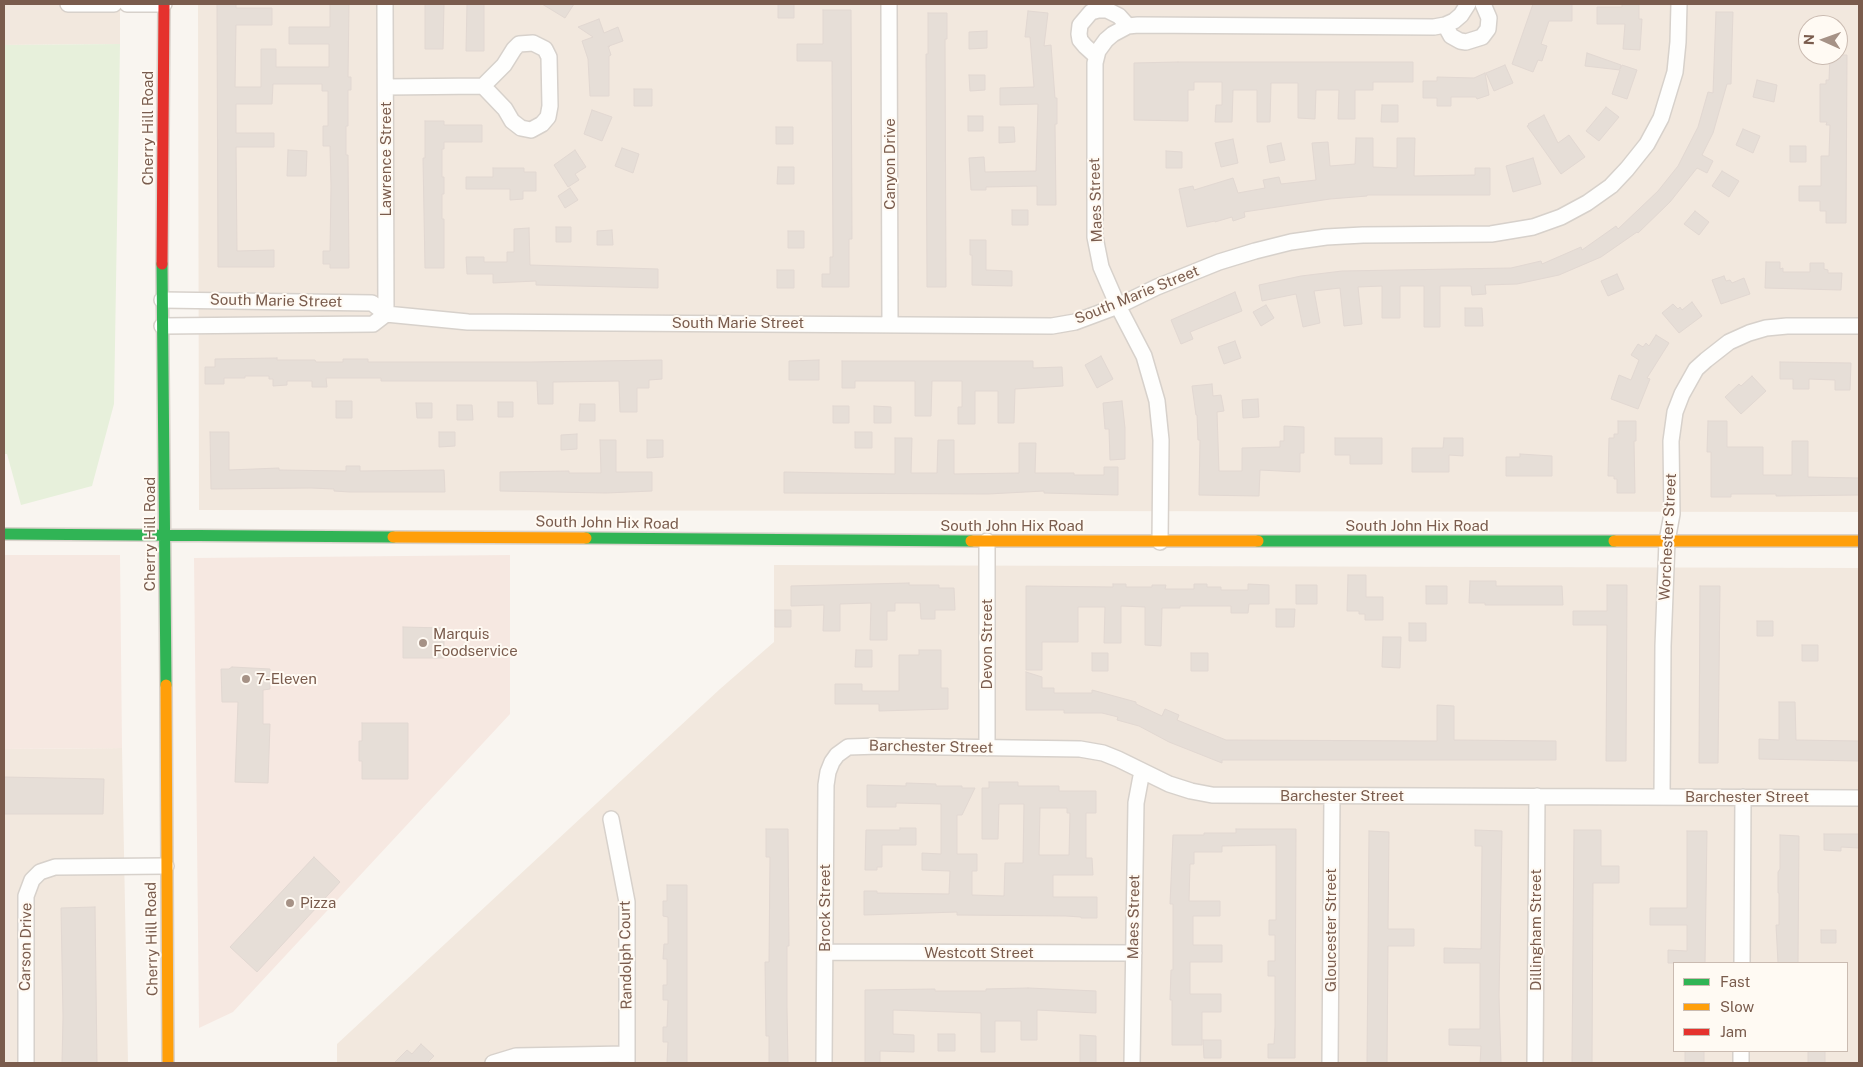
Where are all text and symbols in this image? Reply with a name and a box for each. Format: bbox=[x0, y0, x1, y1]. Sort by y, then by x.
north arrow bbox=[1798, 15, 1848, 65]
text: N bbox=[1801, 34, 1817, 45]
street label: Cherry Hill Road bbox=[139, 71, 157, 185]
street label: Lawrence Street bbox=[377, 101, 395, 217]
street label: Canyon Drive bbox=[881, 118, 899, 210]
street label: Maes Street bbox=[1086, 157, 1106, 243]
street label: South Marie Street bbox=[1072, 262, 1202, 328]
street label: South Marie Street bbox=[210, 291, 342, 311]
street label: South Marie Street bbox=[672, 314, 804, 332]
street label: Worchester Street bbox=[1656, 473, 1680, 601]
street label: Cherry Hill Road bbox=[141, 477, 159, 591]
street label: South John Hix Road bbox=[535, 513, 679, 533]
street label: South John Hix Road bbox=[940, 517, 1084, 535]
street label: South John Hix Road bbox=[1345, 517, 1489, 535]
street label: Devon Street bbox=[978, 599, 996, 689]
place label: Marquis Foodservice bbox=[433, 625, 518, 660]
marker: Marquis Foodservice bbox=[417, 637, 429, 649]
place label: 7-Eleven bbox=[256, 670, 317, 688]
marker: 7-Eleven bbox=[240, 673, 252, 685]
street label: Barchester Street bbox=[869, 737, 993, 757]
street label: Barchester Street bbox=[1280, 787, 1404, 805]
street label: Barchester Street bbox=[1685, 788, 1809, 806]
street label: Brock Street bbox=[816, 864, 834, 952]
street label: Gloucester Street bbox=[1322, 868, 1340, 992]
street label: Dillingham Street bbox=[1527, 869, 1545, 991]
street label: Maes Street bbox=[1124, 874, 1144, 960]
street label: Cherry Hill Road bbox=[142, 882, 162, 996]
place label: Pizza bbox=[300, 894, 336, 912]
marker: Pizza bbox=[284, 897, 296, 909]
street label: Randolph Court bbox=[616, 900, 636, 1010]
street label: Carson Drive bbox=[16, 903, 36, 991]
street label: Westcott Street bbox=[924, 944, 1034, 962]
legend bbox=[1673, 962, 1848, 1052]
text: Fast bbox=[1720, 973, 1750, 990]
text: Slow bbox=[1720, 998, 1754, 1015]
text: Jam bbox=[1720, 1023, 1747, 1040]

